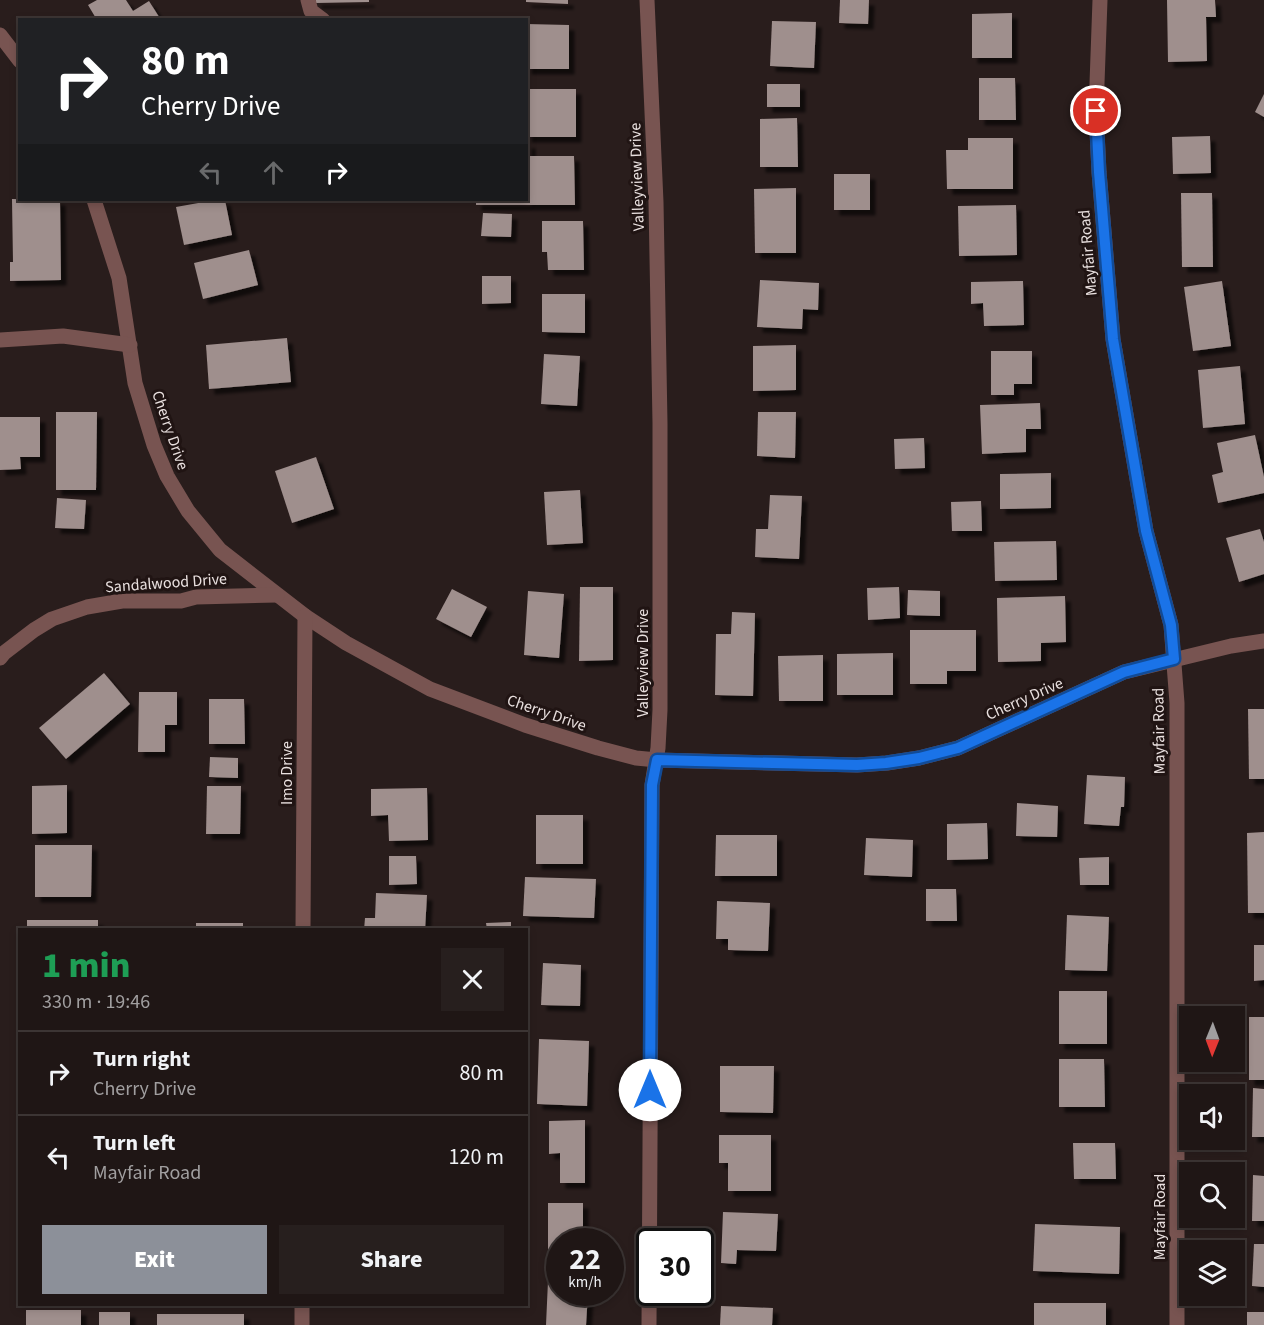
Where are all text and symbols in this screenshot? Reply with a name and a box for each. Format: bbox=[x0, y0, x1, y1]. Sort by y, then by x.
text: 80 m bbox=[141, 31, 230, 91]
icon: right bbox=[42, 42, 120, 120]
pin bbox=[1070, 85, 1121, 136]
text: Cherry Drive bbox=[141, 87, 280, 126]
icon: arrive bbox=[1079, 94, 1112, 127]
street label: Valleyview Drive bbox=[624, 122, 650, 232]
icon: left bbox=[194, 156, 227, 189]
icon: ahead bbox=[257, 156, 290, 189]
icon: right bbox=[320, 156, 353, 189]
street label: Mayfair Road bbox=[1073, 209, 1103, 297]
street label: Cherry Drive bbox=[146, 388, 194, 473]
street label: Sandalwood Drive bbox=[104, 568, 228, 598]
street label: Valleyview Drive bbox=[632, 609, 654, 717]
street label: Cherry Drive bbox=[982, 672, 1067, 726]
street label: Mayfair Road bbox=[1147, 687, 1171, 774]
street label: Cherry Drive bbox=[504, 689, 589, 737]
street label: Imo Drive bbox=[276, 741, 298, 805]
text: 1 min bbox=[42, 940, 130, 991]
button: close bbox=[441, 948, 504, 1011]
text: 330 m · 19:46 bbox=[42, 988, 150, 1016]
north arrow bbox=[1179, 1006, 1245, 1072]
map controls bbox=[1179, 1006, 1245, 1306]
text: Turn right bbox=[93, 1043, 190, 1075]
icon: right bbox=[42, 1057, 75, 1090]
text: 80 m bbox=[459, 1057, 504, 1089]
position arrow bbox=[618, 1058, 682, 1122]
text: Cherry Drive bbox=[93, 1075, 196, 1103]
button: sound bbox=[1179, 1084, 1245, 1150]
text: Turn left bbox=[93, 1127, 175, 1159]
icon: left bbox=[42, 1141, 75, 1174]
text: 120 m bbox=[449, 1141, 504, 1173]
text: Mayfair Road bbox=[93, 1159, 201, 1187]
button: search bbox=[1179, 1162, 1245, 1228]
street label: Mayfair Road bbox=[1149, 1174, 1171, 1260]
button: Exit bbox=[42, 1225, 267, 1294]
button: Share bbox=[279, 1225, 504, 1294]
speed limit sign: 30 bbox=[636, 1228, 714, 1306]
text: 22 bbox=[569, 1238, 601, 1281]
button: layers bbox=[1179, 1240, 1245, 1306]
text: km/h bbox=[568, 1272, 602, 1293]

